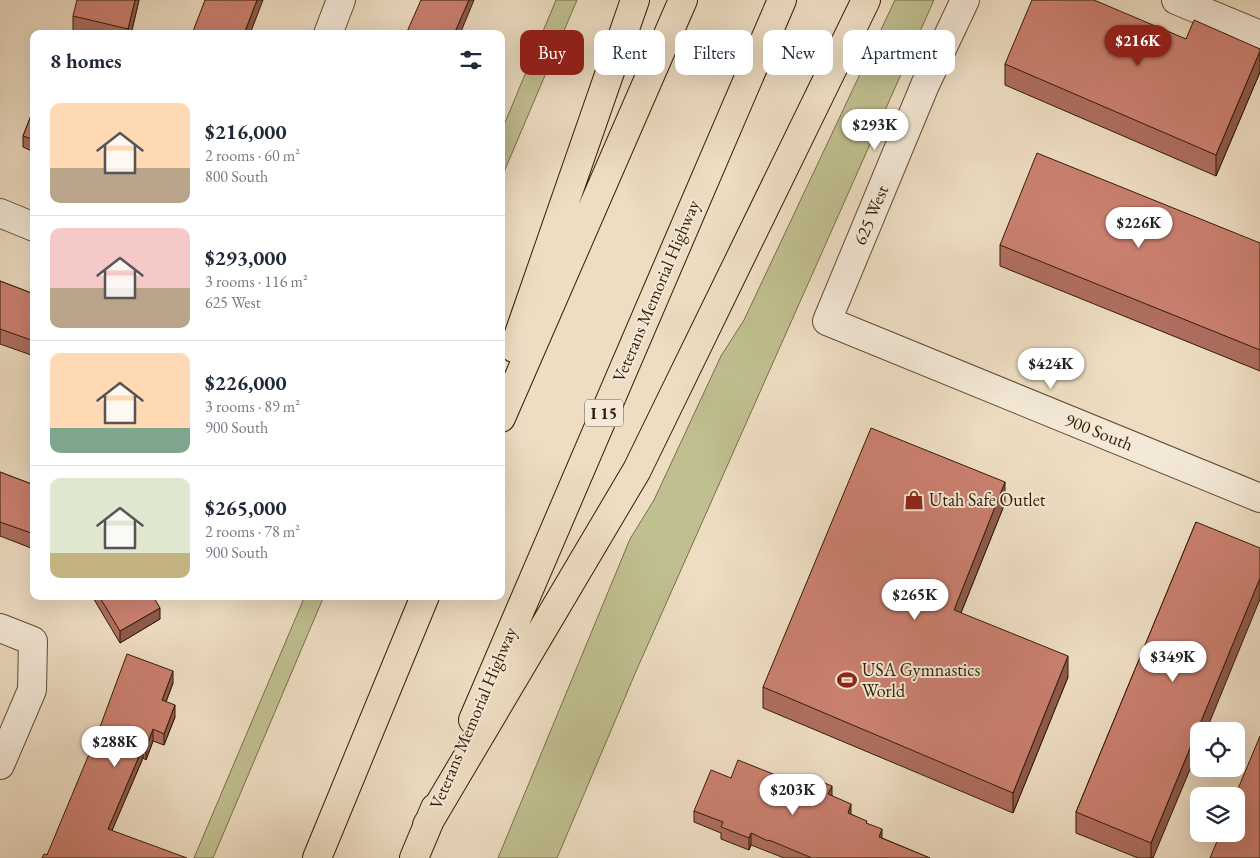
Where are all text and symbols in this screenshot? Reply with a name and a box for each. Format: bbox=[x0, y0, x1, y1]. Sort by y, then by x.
pin: $216K bbox=[1103, 24, 1173, 67]
chip: Buy bbox=[520, 30, 584, 75]
chip: Rent bbox=[594, 30, 665, 75]
chip: Filters bbox=[675, 30, 753, 75]
chip: New bbox=[763, 30, 833, 75]
chip: Apartment bbox=[843, 30, 955, 75]
text: $216K bbox=[1116, 30, 1160, 51]
icon: filters bbox=[457, 46, 485, 74]
text: 8 homes bbox=[50, 47, 122, 74]
pin: $293K bbox=[840, 108, 910, 151]
text: $293K bbox=[853, 114, 897, 135]
text: $216,000 bbox=[205, 118, 287, 145]
icon: home bbox=[90, 123, 150, 183]
text: 2 rooms · 60 m² bbox=[205, 145, 300, 166]
text: 800 South bbox=[205, 166, 268, 187]
street label: 625 West bbox=[848, 181, 894, 248]
street label: Veterans Memorial Highway bbox=[607, 196, 704, 386]
pin: $226K bbox=[1104, 206, 1174, 249]
text: $226K bbox=[1117, 212, 1161, 233]
text: $293,000 bbox=[205, 244, 287, 271]
icon: home bbox=[90, 248, 150, 308]
text: 3 rooms · 116 m² bbox=[205, 271, 308, 292]
text: 625 West bbox=[205, 292, 261, 313]
pin: $424K bbox=[1016, 348, 1086, 390]
text: $424K bbox=[1029, 353, 1073, 374]
text: $226,000 bbox=[205, 369, 287, 396]
icon: home bbox=[90, 373, 150, 433]
text: 3 rooms · 89 m² bbox=[205, 396, 300, 417]
road number: I 15 bbox=[585, 399, 623, 426]
street label: 900 South bbox=[1062, 408, 1137, 456]
text: 900 South bbox=[205, 417, 268, 438]
place label: Utah Safe Outlet bbox=[929, 488, 1046, 511]
shop icon: Utah Safe Outlet bbox=[903, 489, 925, 511]
text: $265,000 bbox=[205, 494, 287, 521]
icon: home bbox=[90, 498, 150, 558]
text: 2 rooms · 78 m² bbox=[205, 521, 300, 542]
text: 900 South bbox=[205, 542, 268, 563]
pin: $265K bbox=[880, 578, 950, 621]
text: $265K bbox=[893, 584, 937, 605]
street label: Veterans Memorial Highway bbox=[424, 623, 521, 813]
pin: $349K bbox=[1138, 640, 1208, 683]
text: $349K bbox=[1151, 646, 1195, 667]
place label: USA Gymnastics World bbox=[862, 658, 981, 702]
sports icon: USA Gymnastics World bbox=[836, 669, 858, 691]
map controls bbox=[1190, 722, 1245, 842]
button: locate bbox=[1190, 722, 1245, 777]
pin: $288K bbox=[80, 726, 150, 768]
text: $288K bbox=[93, 731, 137, 752]
pin: $203K bbox=[758, 774, 828, 816]
text: $203K bbox=[771, 779, 815, 800]
button: layers bbox=[1190, 787, 1245, 842]

